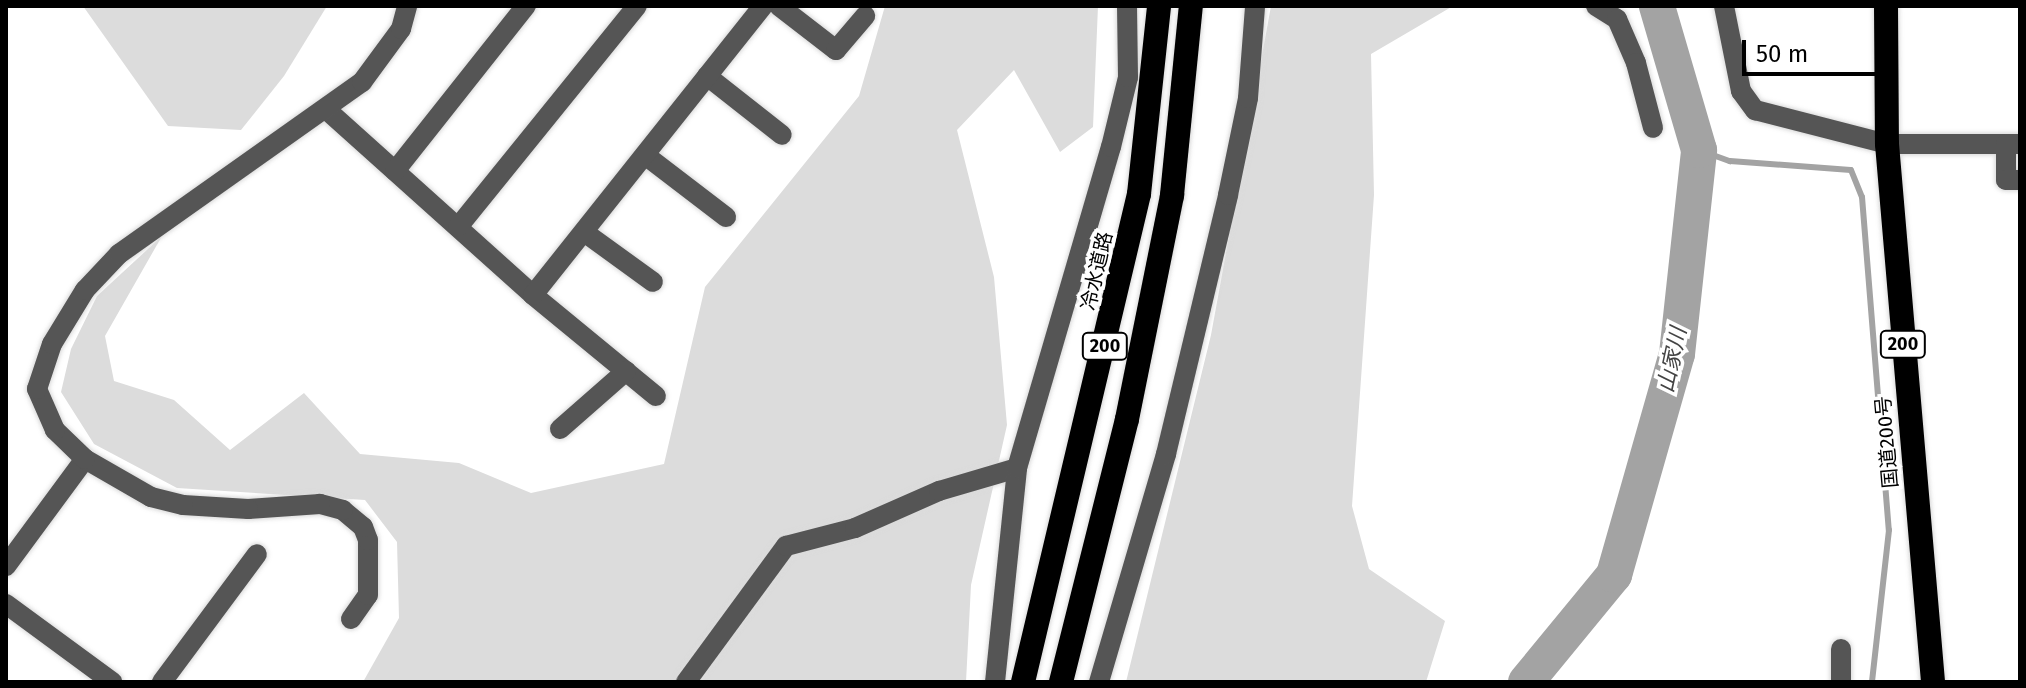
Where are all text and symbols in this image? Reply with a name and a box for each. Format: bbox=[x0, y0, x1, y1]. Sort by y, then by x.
scale bar bbox=[1746, 24, 1898, 74]
text: 50 m bbox=[1756, 40, 1808, 68]
street label: 冷水道路 bbox=[1076, 229, 1118, 313]
water label: 山家川 bbox=[1652, 325, 1692, 395]
road number: 200 bbox=[1879, 330, 1927, 358]
road number: 200 bbox=[1081, 332, 1129, 360]
street label: 国道200号 bbox=[1871, 395, 1903, 489]

